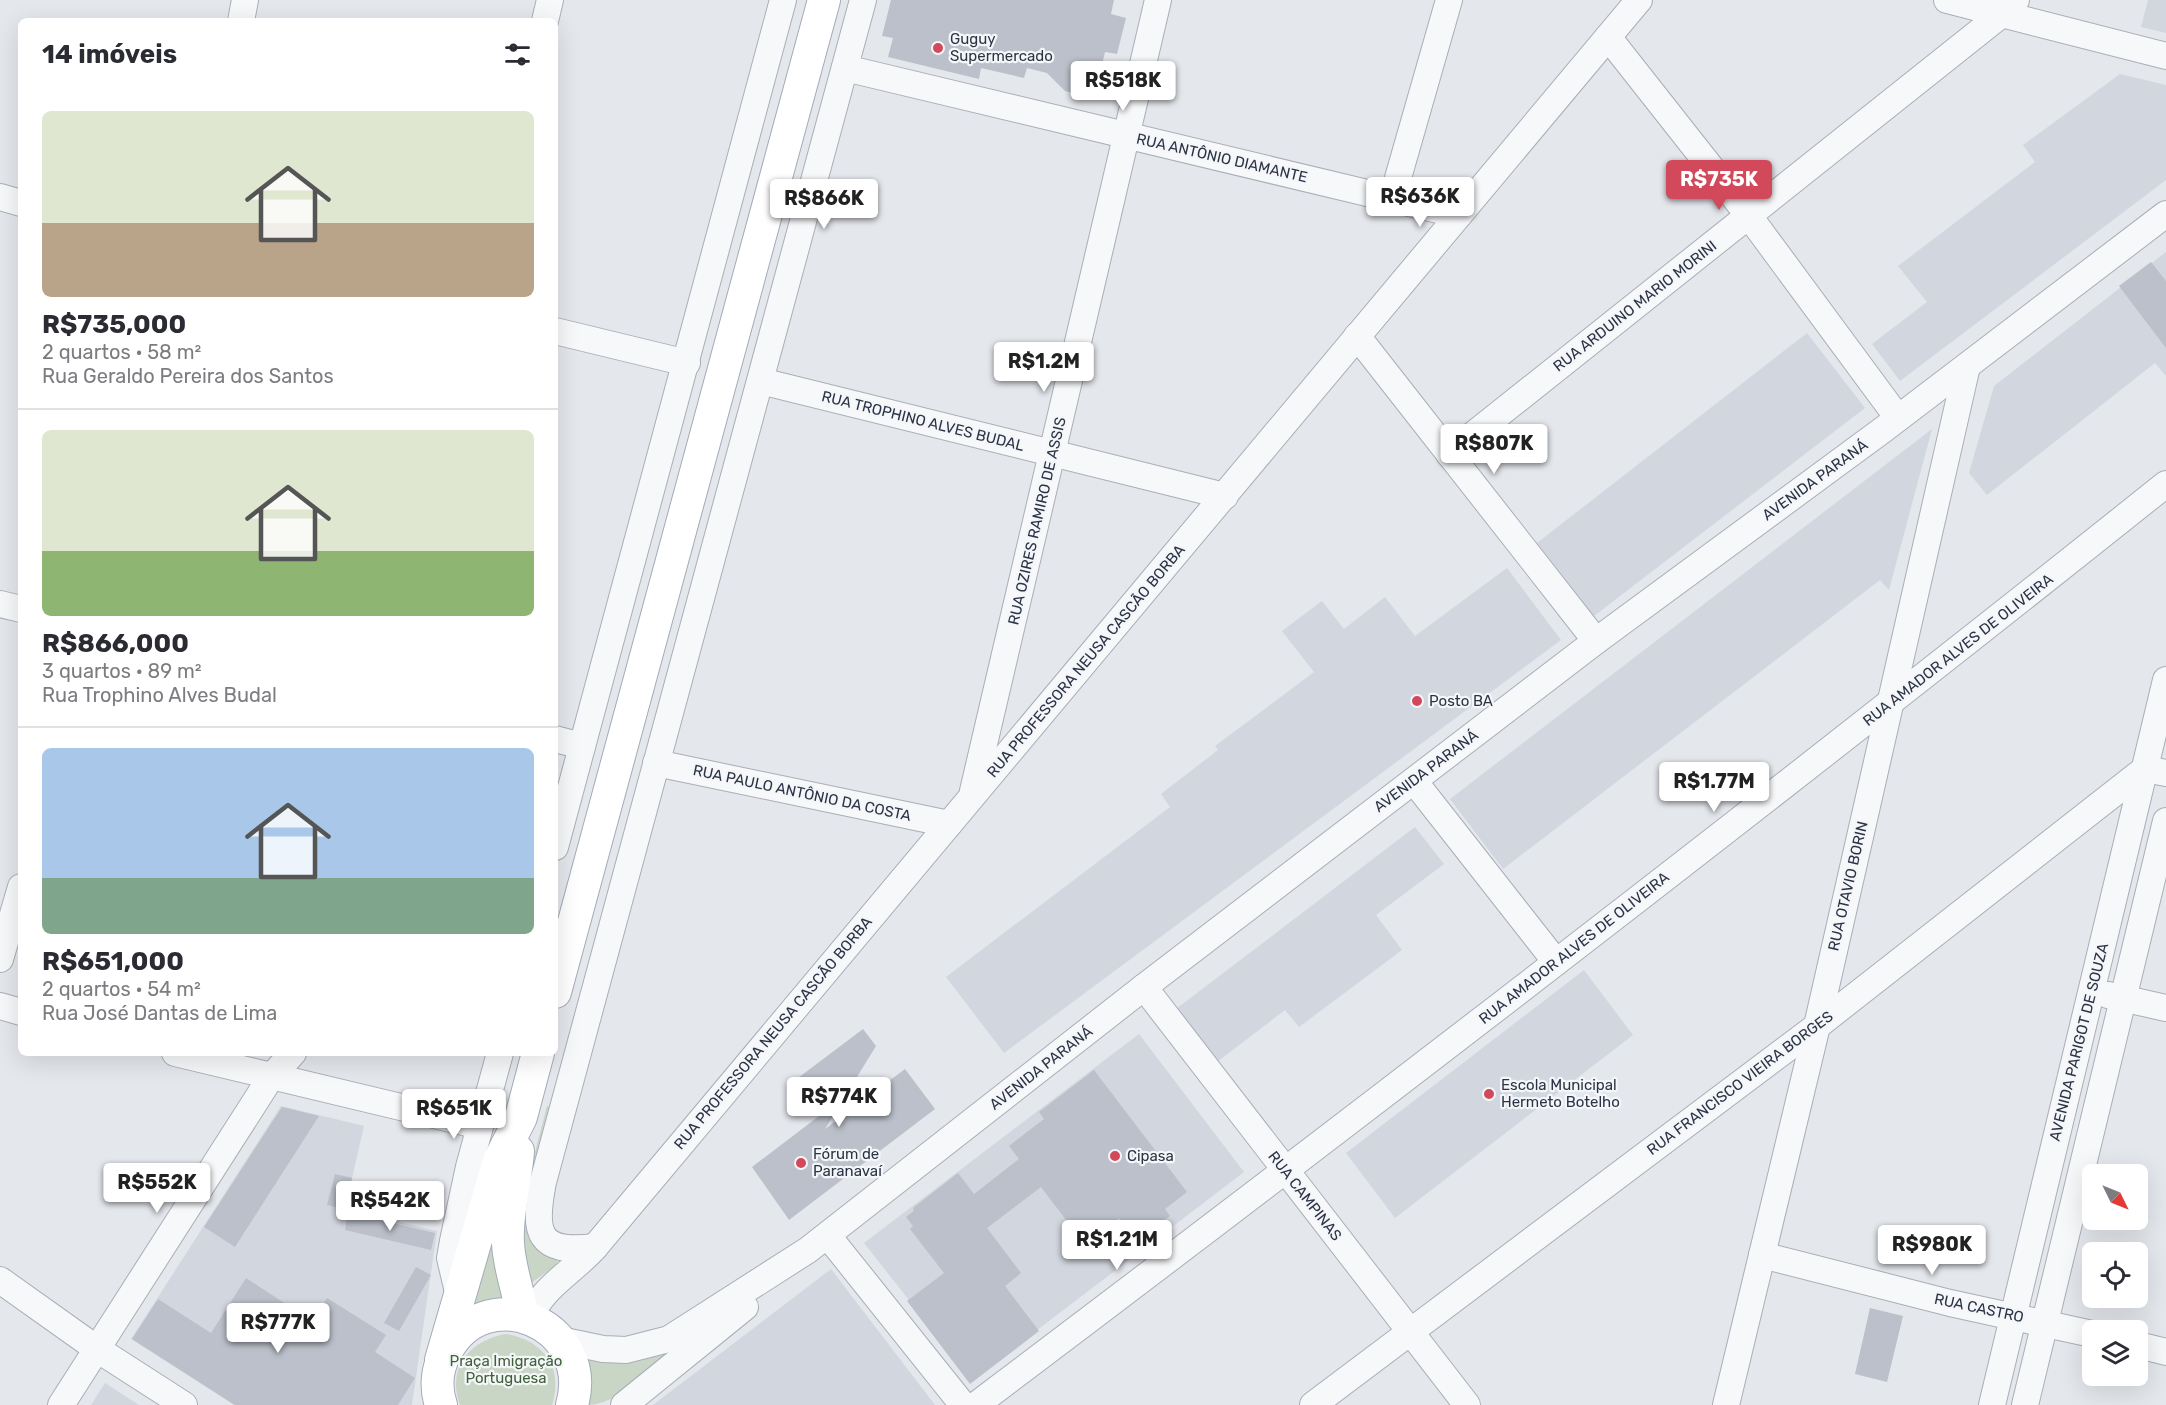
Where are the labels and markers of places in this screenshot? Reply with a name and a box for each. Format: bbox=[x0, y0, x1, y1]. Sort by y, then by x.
place label: Guguy Supermercado bbox=[950, 30, 1053, 65]
marker: Guguy Supermercado bbox=[931, 41, 945, 55]
pin: R$518K bbox=[1074, 61, 1172, 112]
pin: R$735K bbox=[1670, 160, 1768, 211]
pin: R$636K bbox=[1371, 177, 1469, 228]
pin: R$866K bbox=[775, 179, 873, 230]
pin: R$1.2M bbox=[995, 342, 1093, 393]
pin: R$807K bbox=[1445, 424, 1543, 475]
place label: Posto BA bbox=[1429, 692, 1493, 710]
marker: Posto BA bbox=[1410, 694, 1424, 708]
pin: R$1.77M bbox=[1659, 762, 1769, 813]
place label: Escola Municipal Hermeto Botelho bbox=[1501, 1076, 1620, 1111]
pin: R$774K bbox=[790, 1077, 888, 1128]
marker: Escola Municipal Hermeto Botelho bbox=[1482, 1087, 1496, 1101]
pin: R$651K bbox=[405, 1089, 503, 1140]
place label: Fórum de Paranavaí bbox=[813, 1145, 883, 1180]
place label: Cipasa bbox=[1127, 1147, 1174, 1165]
marker: Cipasa bbox=[1108, 1149, 1122, 1163]
marker: Fórum de Paranavaí bbox=[794, 1156, 808, 1170]
pin: R$552K bbox=[108, 1163, 206, 1214]
pin: R$542K bbox=[341, 1181, 439, 1232]
pin: R$1.21M bbox=[1062, 1220, 1172, 1271]
pin: R$980K bbox=[1883, 1225, 1981, 1276]
pin: R$777K bbox=[229, 1303, 327, 1354]

